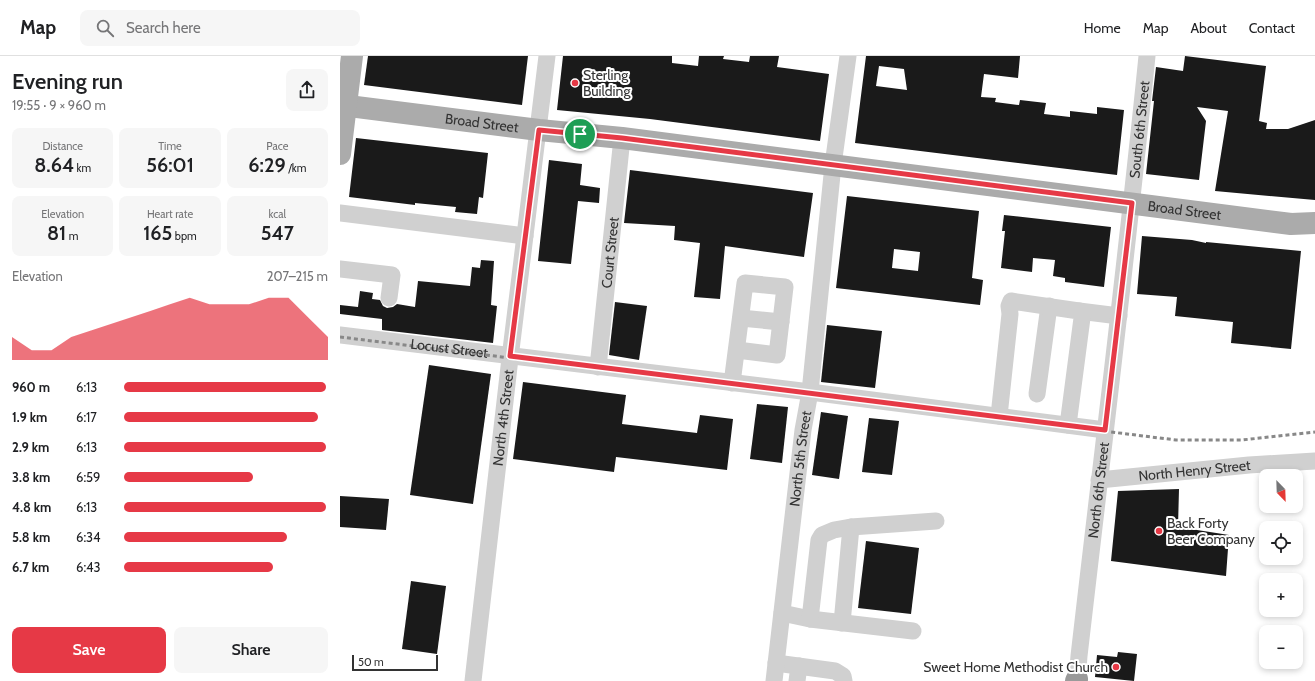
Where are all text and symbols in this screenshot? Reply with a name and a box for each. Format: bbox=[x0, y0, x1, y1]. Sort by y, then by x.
search box bbox=[80, 10, 360, 46]
text: Map bbox=[20, 16, 56, 39]
icon: search bbox=[94, 17, 116, 39]
text: Search here bbox=[126, 19, 201, 37]
text: Home bbox=[1084, 19, 1121, 37]
text: Map bbox=[1143, 19, 1168, 37]
text: About bbox=[1190, 19, 1227, 37]
text: Contact bbox=[1249, 19, 1295, 37]
place label: Sterling Building bbox=[583, 66, 631, 100]
text: Evening run bbox=[12, 68, 123, 95]
button: share bbox=[286, 69, 328, 111]
marker: Sterling Building bbox=[570, 78, 580, 88]
street label: South 6th Street bbox=[1125, 80, 1153, 179]
text: 19:55 · 9 × 960 m bbox=[12, 97, 106, 113]
street label: Broad Street bbox=[444, 109, 520, 136]
pin bbox=[563, 117, 597, 151]
icon: arrive bbox=[569, 123, 591, 145]
text: Distance bbox=[42, 139, 83, 153]
text: Time bbox=[158, 139, 182, 153]
text: Pace bbox=[266, 139, 288, 153]
text: 8.64 bbox=[34, 153, 74, 177]
text: 56:01 bbox=[146, 153, 194, 177]
text: 6:29 bbox=[248, 153, 286, 177]
text: km bbox=[74, 161, 91, 175]
text: /km bbox=[286, 161, 306, 175]
street label: Broad Street bbox=[1147, 197, 1223, 224]
text: Elevation bbox=[41, 207, 84, 221]
text: Heart rate bbox=[147, 207, 193, 221]
text: kcal bbox=[269, 207, 286, 221]
street label: Court Street bbox=[597, 216, 623, 289]
text: 81 bbox=[47, 221, 66, 245]
text: 165 bbox=[143, 221, 172, 245]
text: 547 bbox=[261, 221, 294, 245]
text: m bbox=[66, 229, 78, 243]
text: bpm bbox=[172, 229, 197, 243]
text: Elevation bbox=[12, 268, 63, 284]
text: 207–215 m bbox=[267, 268, 328, 284]
street label: Locust Street bbox=[409, 335, 489, 362]
street label: North 4th Street bbox=[489, 368, 518, 467]
text: 960 m bbox=[12, 379, 50, 395]
text: 6:13 bbox=[76, 379, 97, 395]
text: 1.9 km bbox=[12, 409, 47, 425]
text: 6:17 bbox=[76, 409, 97, 425]
street label: North 5th Street bbox=[785, 409, 815, 507]
text: 2.9 km bbox=[12, 439, 49, 455]
text: 6:13 bbox=[76, 439, 97, 455]
street label: North 6th Street bbox=[1084, 441, 1113, 539]
street label: North Henry Street bbox=[1138, 456, 1252, 485]
text: 3.8 km bbox=[12, 469, 50, 485]
text: 6:59 bbox=[76, 469, 101, 485]
north arrow bbox=[1259, 469, 1303, 513]
map controls bbox=[1259, 469, 1303, 669]
text: 4.8 km bbox=[12, 499, 51, 515]
text: 6:13 bbox=[76, 499, 97, 515]
place label: Back Forty Beer Company bbox=[1167, 514, 1255, 548]
button: locate bbox=[1259, 521, 1303, 565]
marker: Back Forty Beer Company bbox=[1154, 526, 1164, 536]
text: 5.8 km bbox=[12, 529, 50, 545]
text: 6:34 bbox=[76, 529, 101, 545]
text: 6.7 km bbox=[12, 559, 49, 575]
text: 6:43 bbox=[76, 559, 101, 575]
button: + bbox=[1259, 573, 1303, 617]
button: − bbox=[1259, 625, 1303, 669]
button: Save bbox=[12, 627, 166, 673]
button: Share bbox=[174, 627, 328, 673]
scale bar bbox=[352, 653, 438, 672]
text: 50 m bbox=[358, 655, 384, 669]
place label: Sweet Home Methodist Church bbox=[923, 658, 1108, 676]
marker: Sweet Home Methodist Church bbox=[1111, 662, 1121, 672]

